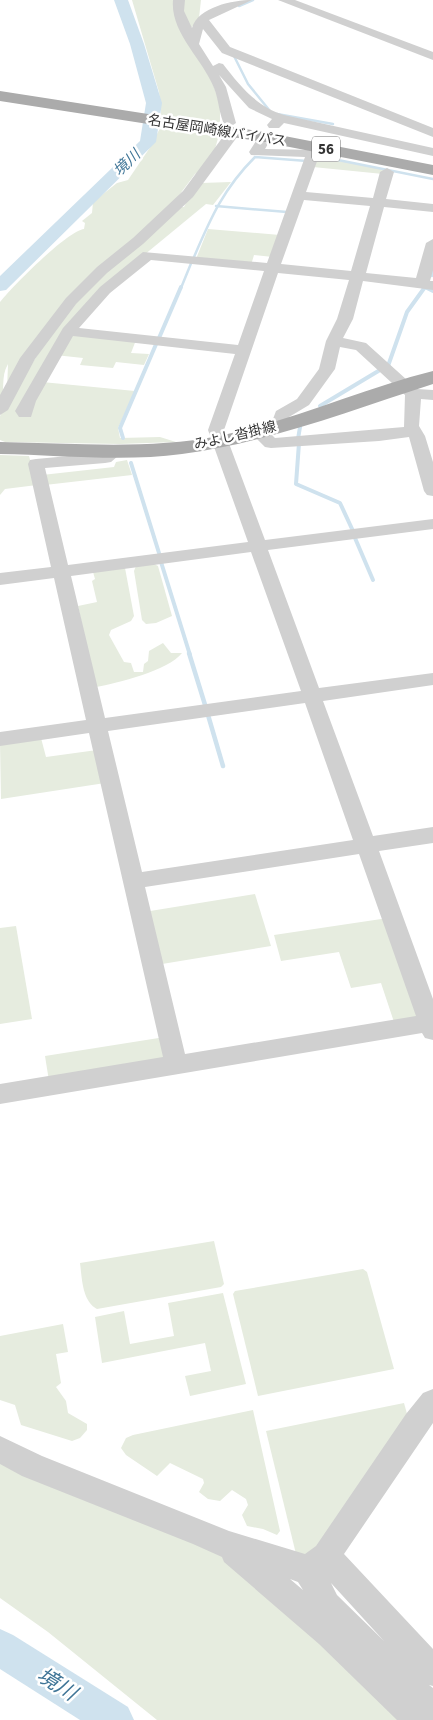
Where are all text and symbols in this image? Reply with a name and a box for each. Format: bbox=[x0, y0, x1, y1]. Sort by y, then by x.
street label: 名古屋岡崎線バイパス bbox=[146, 110, 288, 152]
road number: 56 bbox=[312, 136, 340, 162]
water label: 境川 bbox=[109, 144, 147, 181]
street label: みよし沓掛線 bbox=[192, 417, 278, 455]
water label: 境川 bbox=[31, 1660, 84, 1709]

